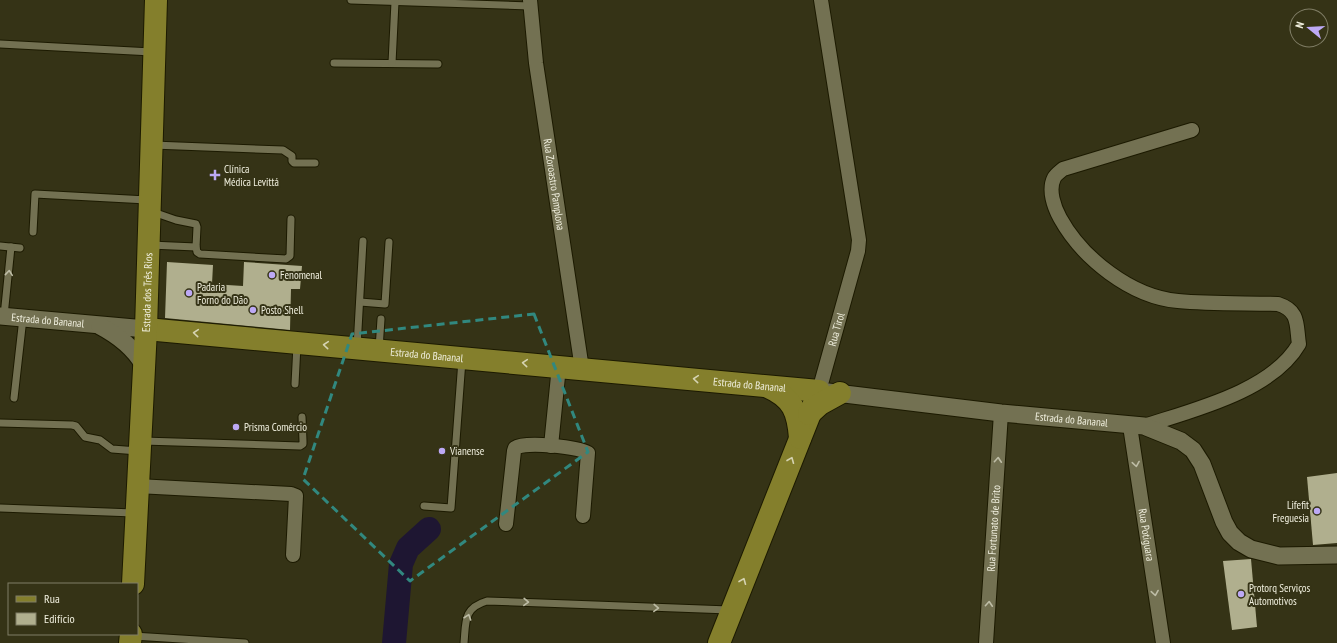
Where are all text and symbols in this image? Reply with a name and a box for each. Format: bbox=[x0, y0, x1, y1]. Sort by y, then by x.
north arrow bbox=[1289, 8, 1329, 48]
text: N bbox=[1292, 20, 1307, 30]
street label: Rua Zoroastro Pamplona bbox=[540, 138, 568, 231]
place label: Clínica Médica Levittá bbox=[224, 162, 279, 189]
marker: Clínica Médica Levittá bbox=[209, 169, 221, 181]
street label: Estrada dos Três Rios bbox=[139, 252, 155, 332]
place label: Fenomenal bbox=[280, 268, 323, 282]
one-way arrow bbox=[4, 270, 13, 276]
marker: Fenomenal bbox=[267, 270, 277, 280]
place label: Padaria Forno do Dão bbox=[197, 280, 248, 307]
marker: Padaria Forno do Dão bbox=[184, 288, 194, 298]
place label: Posto Shell bbox=[261, 303, 304, 317]
marker: Posto Shell bbox=[248, 305, 258, 315]
street label: Estrada do Bananal bbox=[11, 310, 85, 331]
street label: Rua Tirol bbox=[825, 311, 848, 348]
one-way arrow bbox=[193, 329, 199, 338]
one-way arrow bbox=[323, 341, 329, 350]
street label: Estrada do Bananal bbox=[390, 345, 464, 365]
one-way arrow bbox=[522, 359, 528, 368]
street label: Estrada do Bananal bbox=[712, 374, 787, 395]
one-way arrow bbox=[693, 375, 699, 384]
street label: Estrada do Bananal bbox=[1034, 409, 1109, 430]
place label: Prisma Comércio bbox=[244, 420, 307, 434]
marker: Prisma Comércio bbox=[231, 422, 241, 432]
place label: Vianense bbox=[449, 444, 485, 458]
marker: Vianense bbox=[437, 446, 447, 456]
one-way arrow bbox=[786, 456, 794, 464]
one-way arrow bbox=[993, 457, 1002, 463]
one-way arrow bbox=[1131, 461, 1140, 467]
street label: Rua Fortunato de Brito bbox=[984, 484, 1003, 572]
place label: Lifefit Freguesia bbox=[1272, 498, 1309, 525]
marker: Lifefit Freguesia bbox=[1312, 506, 1322, 516]
street label: Rua Potiguara bbox=[1136, 507, 1157, 562]
one-way arrow bbox=[738, 577, 746, 584]
place label: Protorq Serviços Automotivos bbox=[1249, 581, 1311, 608]
legend bbox=[8, 583, 138, 635]
marker: Protorq Serviços Automotivos bbox=[1236, 589, 1246, 599]
one-way arrow bbox=[1150, 590, 1159, 596]
text: Rua bbox=[44, 591, 60, 606]
one-way arrow bbox=[523, 598, 529, 607]
one-way arrow bbox=[984, 601, 993, 607]
one-way arrow bbox=[653, 604, 659, 612]
text: Edifício bbox=[44, 611, 75, 626]
one-way arrow bbox=[463, 613, 472, 620]

